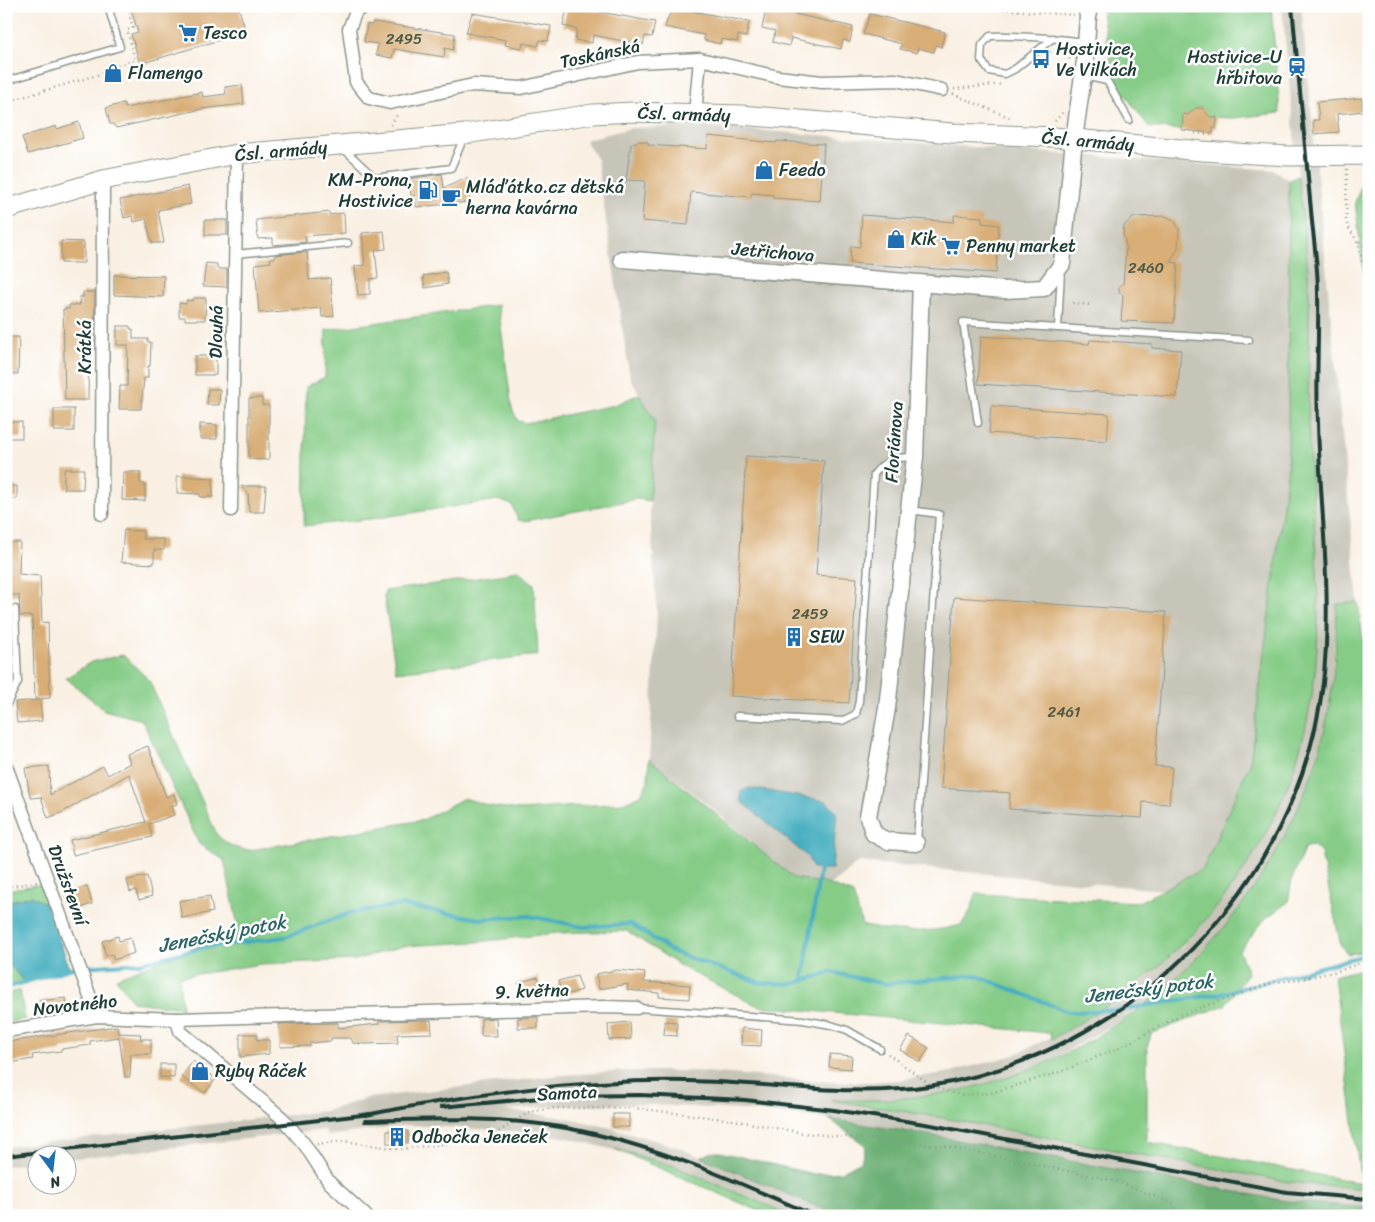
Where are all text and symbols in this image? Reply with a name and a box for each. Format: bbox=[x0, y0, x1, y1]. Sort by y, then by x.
place label: Tesco bbox=[203, 17, 247, 49]
supermarket icon: Tesco bbox=[177, 22, 199, 44]
house number: 2495 bbox=[386, 26, 422, 52]
street label: Toskánská bbox=[557, 30, 643, 78]
place label: Hostivice, Ve Vilkách bbox=[1056, 33, 1137, 86]
place label: Hostivice-U hřbitova bbox=[1187, 41, 1283, 94]
bus stop icon: Hostivice, Ve Vilkách bbox=[1030, 48, 1052, 70]
station icon: Hostivice-U hřbitova bbox=[1286, 56, 1308, 78]
place label: Flamengo bbox=[128, 57, 203, 89]
shop icon: Flamengo bbox=[102, 62, 124, 84]
street label: Čsl. armády bbox=[637, 96, 732, 132]
street label: Čsl. armády bbox=[1040, 121, 1136, 161]
street label: Čsl. armády bbox=[233, 131, 329, 171]
place label: Feedo bbox=[779, 154, 826, 186]
shop icon: Feedo bbox=[753, 159, 775, 181]
place label: KM-Prona, Hostivice bbox=[328, 164, 413, 217]
place label: Mláďátko.cz dětská herna kavárna bbox=[465, 171, 624, 224]
fuel station icon: KM-Prona, Hostivice bbox=[417, 179, 439, 201]
cafe icon: Mláďátko.cz dětská herna kavárna bbox=[440, 186, 462, 208]
place label: Kik bbox=[911, 223, 937, 255]
shop icon: Kik bbox=[885, 228, 907, 250]
place label: Penny market bbox=[966, 230, 1076, 262]
street label: Jetřichova bbox=[729, 232, 816, 272]
supermarket icon: Penny market bbox=[940, 235, 962, 257]
house number: 2460 bbox=[1128, 255, 1164, 281]
street label: Dlouhá bbox=[200, 305, 232, 359]
street label: Krátká bbox=[69, 320, 101, 374]
street label: Floriánova bbox=[875, 400, 913, 484]
house number: 2459 bbox=[792, 601, 828, 627]
place label: SEW bbox=[809, 621, 845, 653]
building icon: SEW bbox=[783, 626, 805, 648]
house number: 2461 bbox=[1048, 699, 1081, 725]
street label: Družstevní bbox=[39, 840, 98, 932]
water label: Jenečský potok bbox=[155, 905, 290, 962]
water label: Jenečský potok bbox=[1083, 964, 1216, 1013]
street label: 9. května bbox=[494, 974, 570, 1008]
street label: Novotného bbox=[31, 985, 119, 1025]
place label: Ryby Ráček bbox=[215, 1055, 307, 1087]
shop icon: Ryby Ráček bbox=[189, 1060, 211, 1082]
street label: Samota bbox=[536, 1075, 598, 1111]
place label: Odbočka Jeneček bbox=[412, 1121, 548, 1153]
building icon: Odbočka Jeneček bbox=[386, 1126, 408, 1148]
north arrow bbox=[28, 1144, 78, 1194]
text: N bbox=[47, 1168, 64, 1195]

